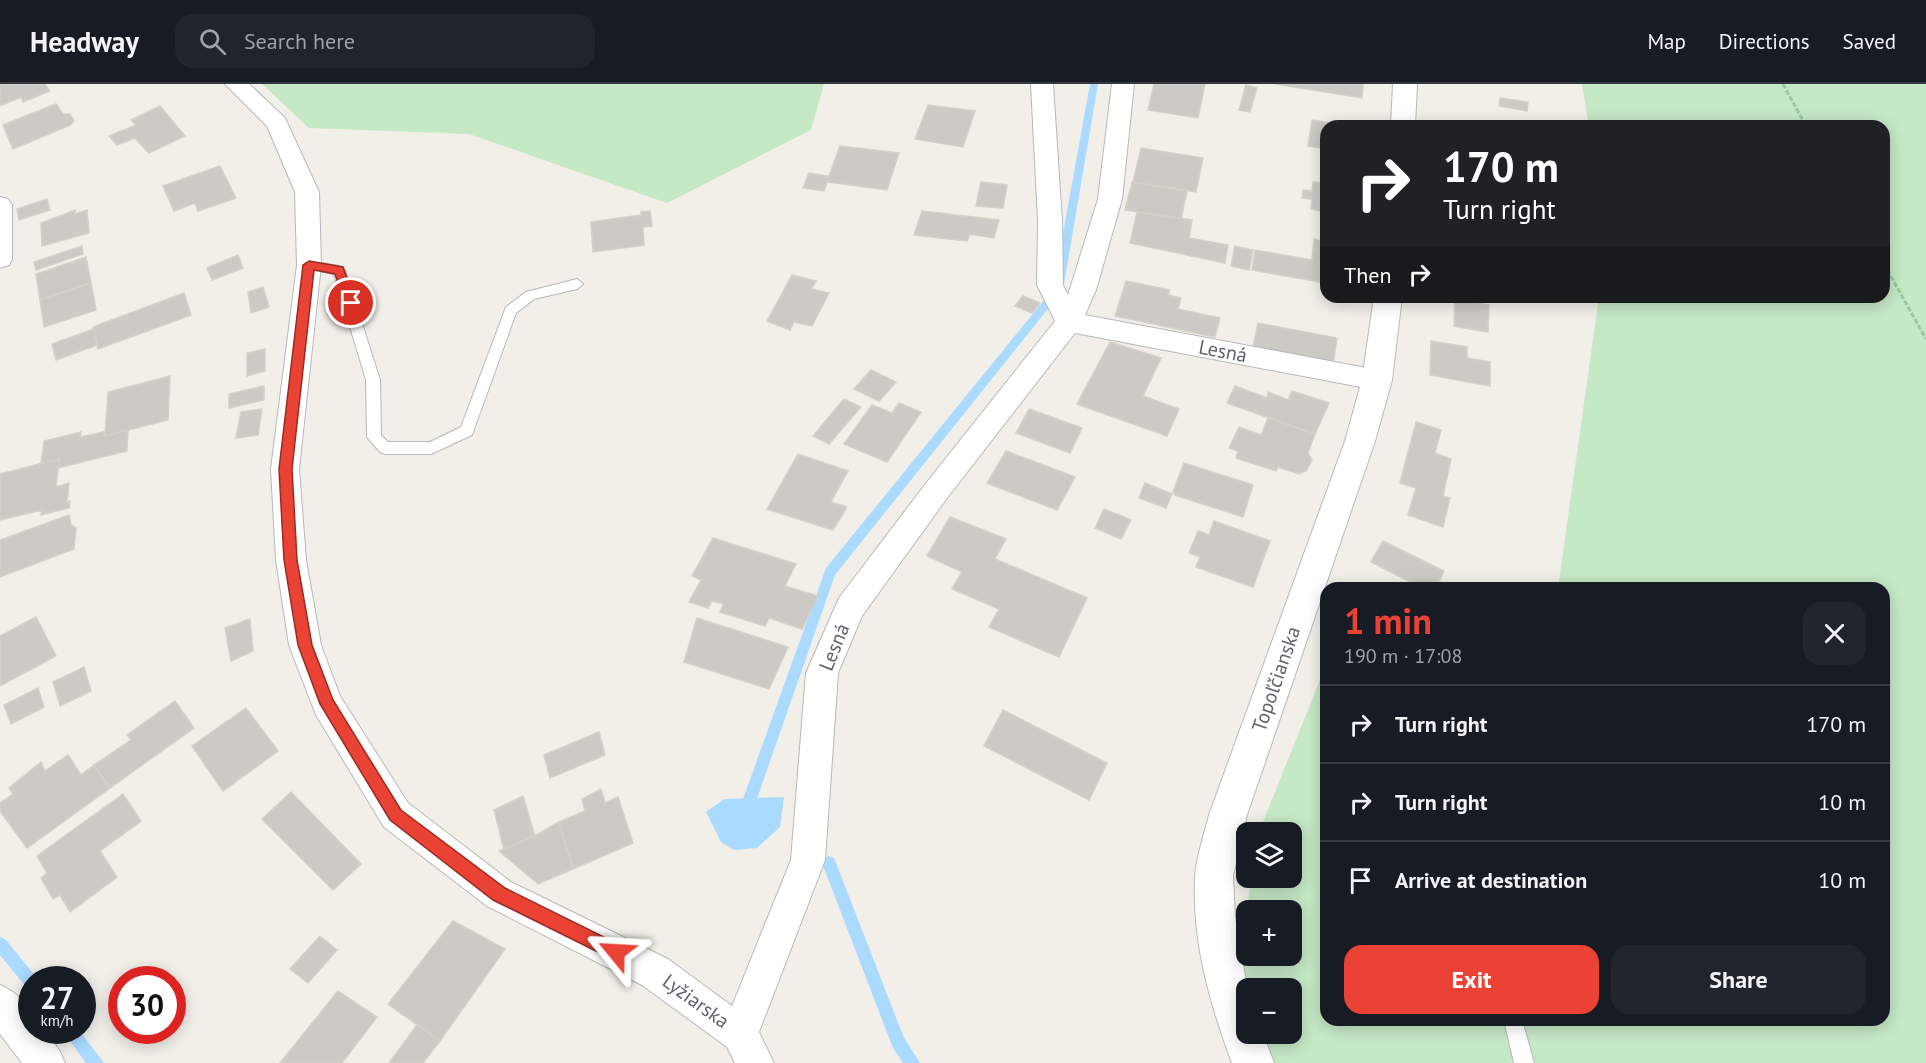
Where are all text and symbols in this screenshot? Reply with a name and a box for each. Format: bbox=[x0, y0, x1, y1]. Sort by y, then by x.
search box bbox=[175, 14, 595, 68]
text: Headway bbox=[30, 23, 139, 60]
icon: search bbox=[196, 25, 229, 58]
text: Search here bbox=[244, 27, 355, 55]
text: Map bbox=[1647, 28, 1686, 55]
text: Directions bbox=[1719, 28, 1810, 55]
text: Saved bbox=[1843, 28, 1896, 55]
text: 170 m bbox=[1443, 139, 1559, 194]
icon: right bbox=[1344, 144, 1422, 222]
text: Turn right bbox=[1443, 192, 1556, 226]
icon: right bbox=[1403, 258, 1436, 291]
text: Then bbox=[1344, 261, 1391, 289]
pin bbox=[325, 277, 376, 328]
icon: arrive bbox=[334, 286, 367, 319]
street label: Lesná bbox=[1197, 334, 1249, 368]
text: 1 min bbox=[1344, 597, 1432, 644]
button: close bbox=[1803, 602, 1866, 665]
street label: Lesná bbox=[813, 620, 855, 674]
street label: Topoľčianska bbox=[1246, 623, 1306, 735]
text: 190 m · 17:08 bbox=[1344, 643, 1462, 669]
icon: right bbox=[1344, 708, 1377, 741]
text: Turn right bbox=[1395, 710, 1487, 738]
text: 170 m bbox=[1806, 710, 1866, 738]
icon: right bbox=[1344, 786, 1377, 819]
text: Turn right bbox=[1395, 788, 1487, 816]
text: 10 m bbox=[1818, 788, 1866, 816]
map controls bbox=[1236, 822, 1302, 1044]
button: layers bbox=[1236, 822, 1302, 888]
icon: arrive bbox=[1344, 864, 1377, 897]
text: Arrive at destination bbox=[1395, 866, 1587, 894]
text: 10 m bbox=[1818, 866, 1866, 894]
button: + bbox=[1236, 900, 1302, 966]
position arrow bbox=[584, 920, 648, 984]
button: Exit bbox=[1344, 945, 1599, 1014]
button: Share bbox=[1611, 945, 1866, 1014]
speed limit sign: 30 bbox=[108, 966, 186, 1044]
street label: Lyžiarska bbox=[657, 968, 735, 1034]
text: 27 bbox=[40, 978, 74, 1017]
button: − bbox=[1236, 978, 1302, 1044]
text: km/h bbox=[41, 1011, 73, 1030]

